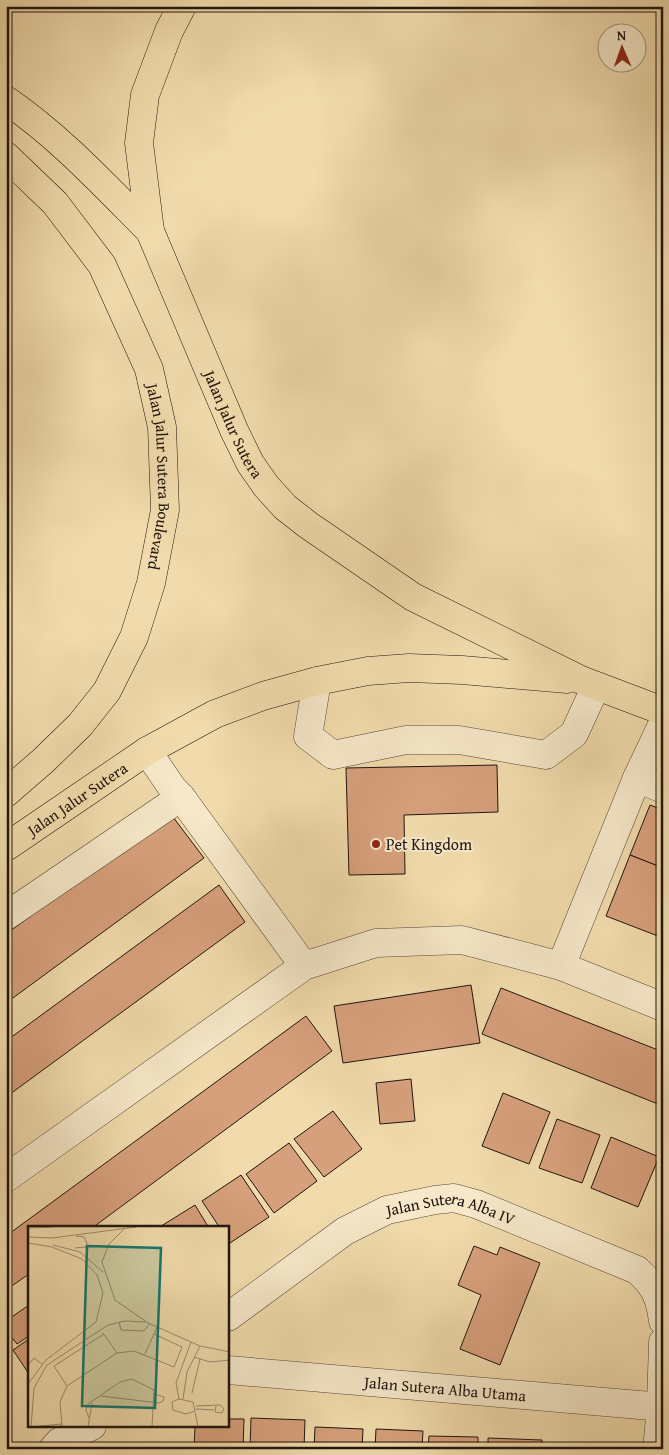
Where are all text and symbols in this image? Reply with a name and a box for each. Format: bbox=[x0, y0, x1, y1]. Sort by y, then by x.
north arrow bbox=[596, 22, 646, 72]
text: N bbox=[617, 25, 627, 45]
street label: Jalan Jalur Sutera bbox=[197, 365, 269, 483]
street label: Jalan Jalur Sutera Boulevard bbox=[140, 379, 177, 572]
street label: Jalan Jalur Sutera bbox=[20, 756, 132, 842]
place label: Pet Kingdom bbox=[386, 832, 472, 856]
marker: Pet Kingdom bbox=[370, 838, 382, 850]
street label: Jalan Sutera Alba IV bbox=[382, 1186, 519, 1231]
inset map bbox=[28, 1226, 229, 1428]
street label: Jalan Sutera Alba Utama bbox=[361, 1369, 528, 1407]

